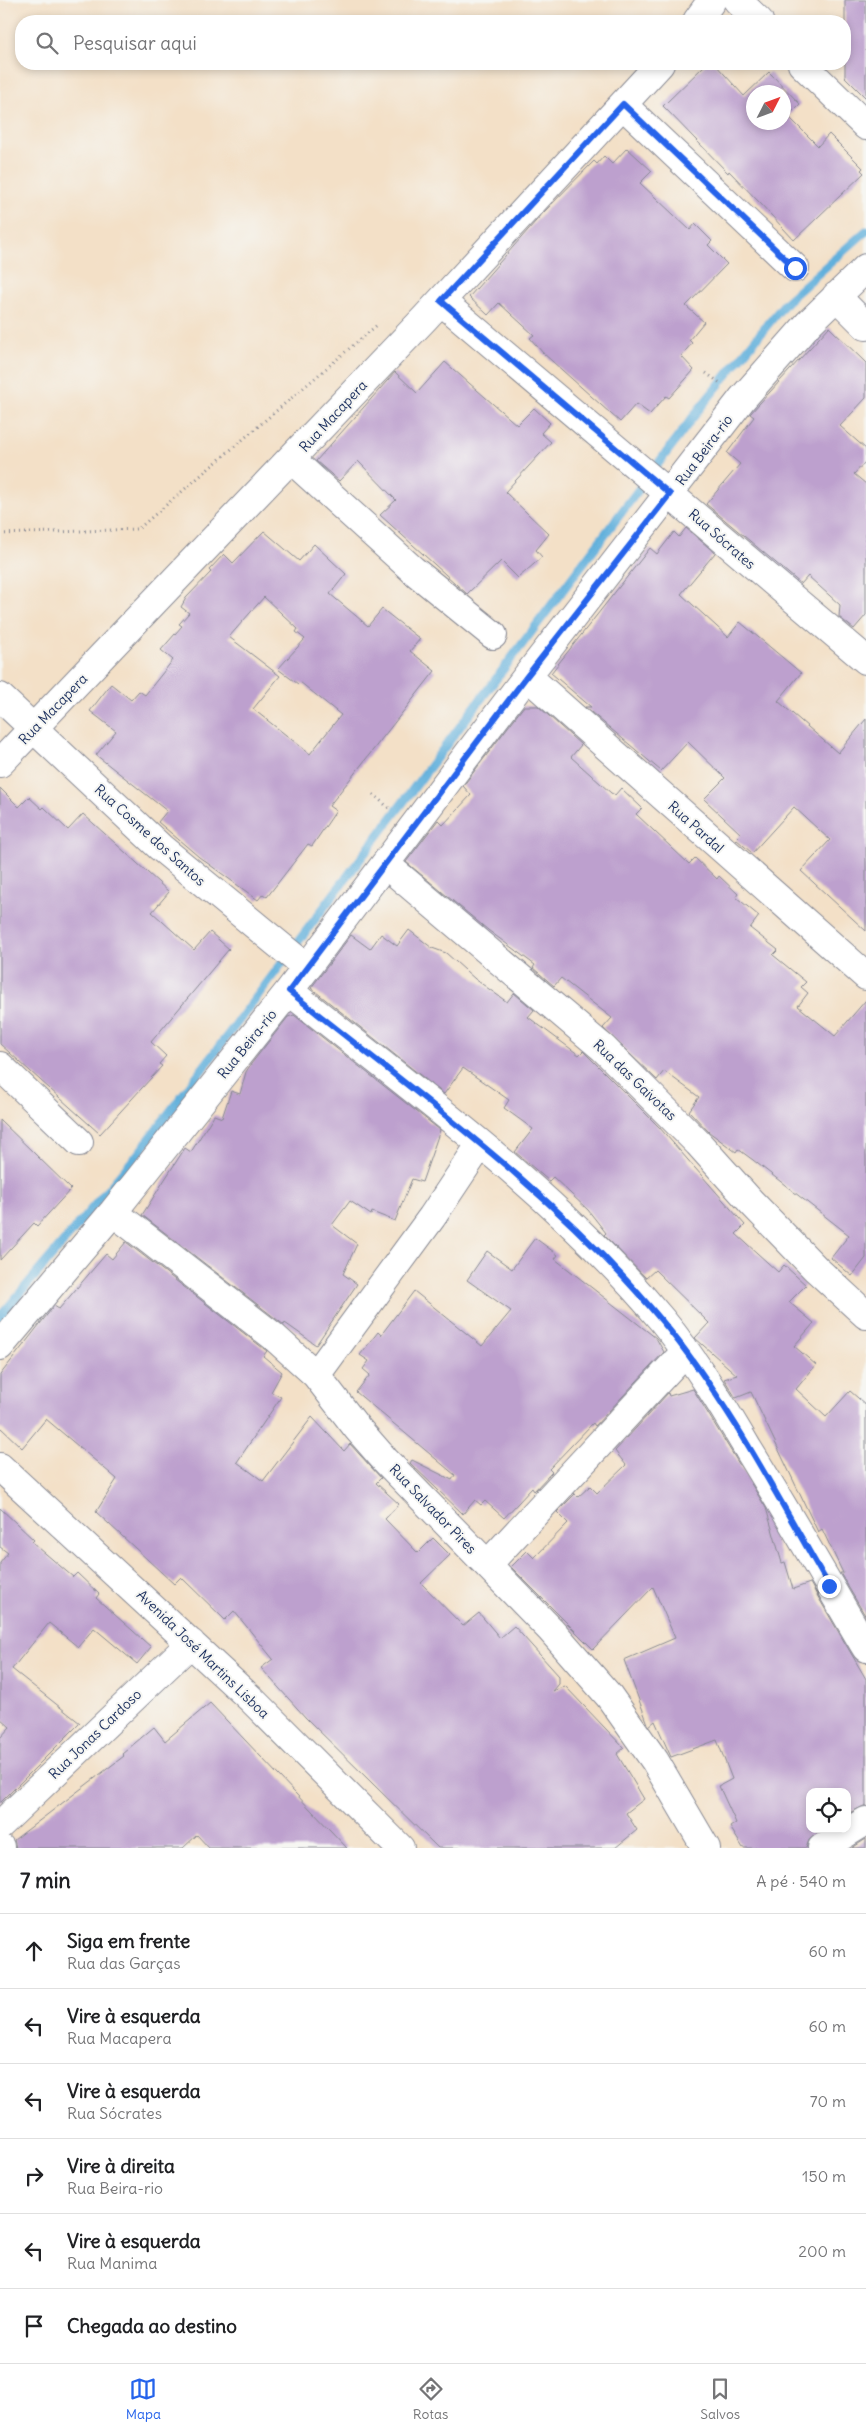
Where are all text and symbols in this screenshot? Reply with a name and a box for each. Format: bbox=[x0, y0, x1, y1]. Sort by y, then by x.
search box bbox=[15, 15, 851, 70]
icon: search bbox=[33, 29, 61, 57]
text: Pesquisar aqui bbox=[73, 31, 197, 55]
north arrow bbox=[746, 85, 791, 130]
route start bbox=[784, 257, 807, 280]
street label: Rua Macapera bbox=[295, 376, 371, 456]
street label: Rua Beira-rio bbox=[672, 411, 737, 489]
street label: Rua Sócrates bbox=[685, 505, 759, 573]
street label: Rua Macapera bbox=[15, 670, 91, 748]
street label: Rua Cosme dos Santos bbox=[91, 780, 209, 890]
street label: Rua Pardal bbox=[664, 797, 728, 857]
street label: Rua Beira-rio bbox=[214, 1006, 281, 1082]
street label: Rua das Gaivotas bbox=[590, 1036, 680, 1124]
street label: Rua Salvador Pires bbox=[386, 1460, 480, 1558]
route end bbox=[818, 1575, 841, 1598]
street label: Avenida José Martins Lisboa bbox=[133, 1586, 273, 1722]
street label: Rua Jonas Cardoso bbox=[45, 1685, 145, 1783]
map controls bbox=[806, 1788, 851, 1833]
button: locate bbox=[806, 1788, 851, 1833]
text: 7 min bbox=[20, 1867, 71, 1894]
text: A pé · 540 m bbox=[756, 1871, 846, 1891]
text: Siga em frente bbox=[67, 1929, 190, 1953]
icon: ahead bbox=[20, 1937, 48, 1965]
text: 60 m bbox=[808, 1941, 846, 1961]
text: Rua das Garças bbox=[67, 1953, 180, 1973]
text: Vire à esquerda bbox=[67, 2004, 201, 2028]
icon: left bbox=[20, 2012, 48, 2040]
text: 60 m bbox=[808, 2016, 846, 2036]
text: Rua Macapera bbox=[67, 2028, 172, 2048]
text: Vire à esquerda bbox=[67, 2079, 201, 2103]
icon: left bbox=[20, 2087, 48, 2115]
text: 70 m bbox=[810, 2091, 846, 2111]
text: Rua Sócrates bbox=[67, 2103, 162, 2123]
text: Vire à direita bbox=[67, 2154, 175, 2178]
icon: right bbox=[20, 2162, 48, 2190]
text: 150 m bbox=[802, 2166, 846, 2186]
text: Rua Beira-rio bbox=[67, 2178, 163, 2198]
text: Vire à esquerda bbox=[67, 2229, 201, 2253]
icon: left bbox=[20, 2237, 48, 2265]
text: 200 m bbox=[798, 2241, 846, 2261]
text: Rua Manima bbox=[67, 2253, 157, 2273]
icon: arrive bbox=[20, 2312, 48, 2340]
text: Chegada ao destino bbox=[67, 2314, 237, 2338]
tab: Mapa bbox=[126, 2375, 161, 2423]
tab: Rotas bbox=[413, 2375, 448, 2423]
tab: Salvos bbox=[700, 2375, 740, 2423]

